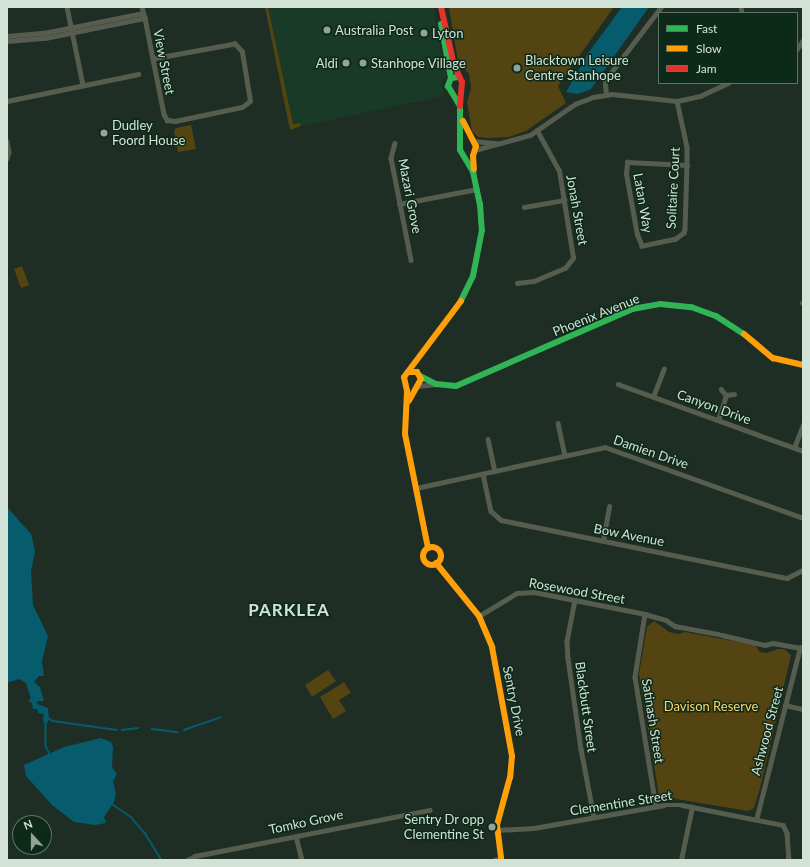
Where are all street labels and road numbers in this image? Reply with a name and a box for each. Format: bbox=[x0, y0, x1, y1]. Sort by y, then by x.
street label: View Street bbox=[150, 28, 178, 96]
street label: Solitaire Court bbox=[663, 147, 683, 229]
street label: Mazari Grove bbox=[395, 157, 425, 235]
street label: Latan Way bbox=[630, 172, 656, 234]
street label: Jonah Street bbox=[563, 174, 591, 246]
street label: Phoenix Avenue bbox=[550, 290, 642, 340]
street label: Canyon Drive bbox=[675, 386, 753, 428]
street label: Damien Drive bbox=[611, 432, 691, 472]
street label: Bow Avenue bbox=[592, 520, 666, 550]
street label: Rosewood Street bbox=[528, 575, 626, 607]
street label: Blackbutt Street bbox=[572, 661, 600, 753]
street label: Sentry Drive bbox=[500, 664, 528, 738]
street label: Satinash Street bbox=[639, 678, 667, 764]
street label: Ashwood Street bbox=[748, 685, 786, 777]
street label: Clementine Street bbox=[569, 787, 673, 819]
street label: Tomko Grove bbox=[267, 807, 345, 837]

